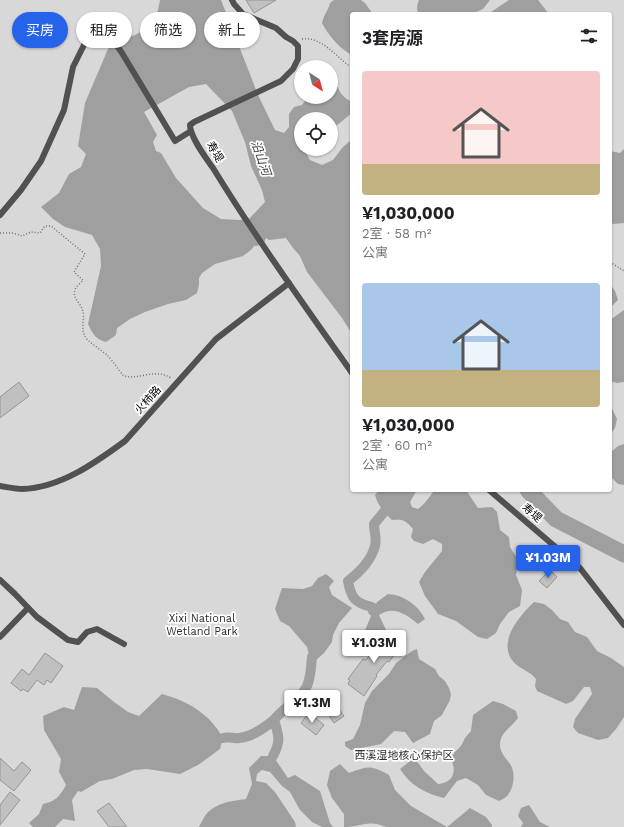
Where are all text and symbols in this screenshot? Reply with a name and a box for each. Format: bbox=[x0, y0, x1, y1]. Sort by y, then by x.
chip: 买房 bbox=[12, 12, 68, 48]
chip: 租房 bbox=[76, 12, 132, 48]
chip: 筛选 bbox=[140, 12, 196, 48]
chip: 新上 bbox=[204, 12, 260, 48]
icon: filters bbox=[578, 25, 600, 47]
text: 3套房源 bbox=[362, 28, 423, 48]
north arrow bbox=[294, 60, 338, 104]
map controls bbox=[294, 60, 338, 156]
icon: home bbox=[445, 97, 517, 169]
button: locate bbox=[294, 112, 338, 156]
street label: 寿堤 bbox=[204, 139, 226, 165]
water label: 沿山河 bbox=[249, 139, 274, 179]
text: ¥1,030,000 bbox=[362, 203, 455, 223]
text: 2室 · 58 m² bbox=[362, 226, 432, 241]
text: 公寓 bbox=[362, 245, 388, 260]
icon: home bbox=[445, 309, 517, 381]
street label: 火柿路 bbox=[132, 383, 164, 417]
text: ¥1,030,000 bbox=[362, 415, 455, 435]
text: 2室 · 60 m² bbox=[362, 438, 432, 453]
text: 公寓 bbox=[362, 457, 388, 472]
street label: 寿堤 bbox=[519, 501, 545, 525]
pin: ¥1.03M bbox=[515, 545, 581, 579]
text: ¥1.03M bbox=[525, 550, 571, 565]
park label: Xixi National Wetland Park bbox=[166, 612, 238, 638]
pin: ¥1.03M bbox=[341, 630, 407, 664]
text: ¥1.03M bbox=[351, 635, 397, 650]
pin: ¥1.3M bbox=[284, 690, 340, 724]
text: ¥1.3M bbox=[293, 695, 331, 710]
park label: 西溪湿地核心保护区 bbox=[355, 749, 454, 762]

